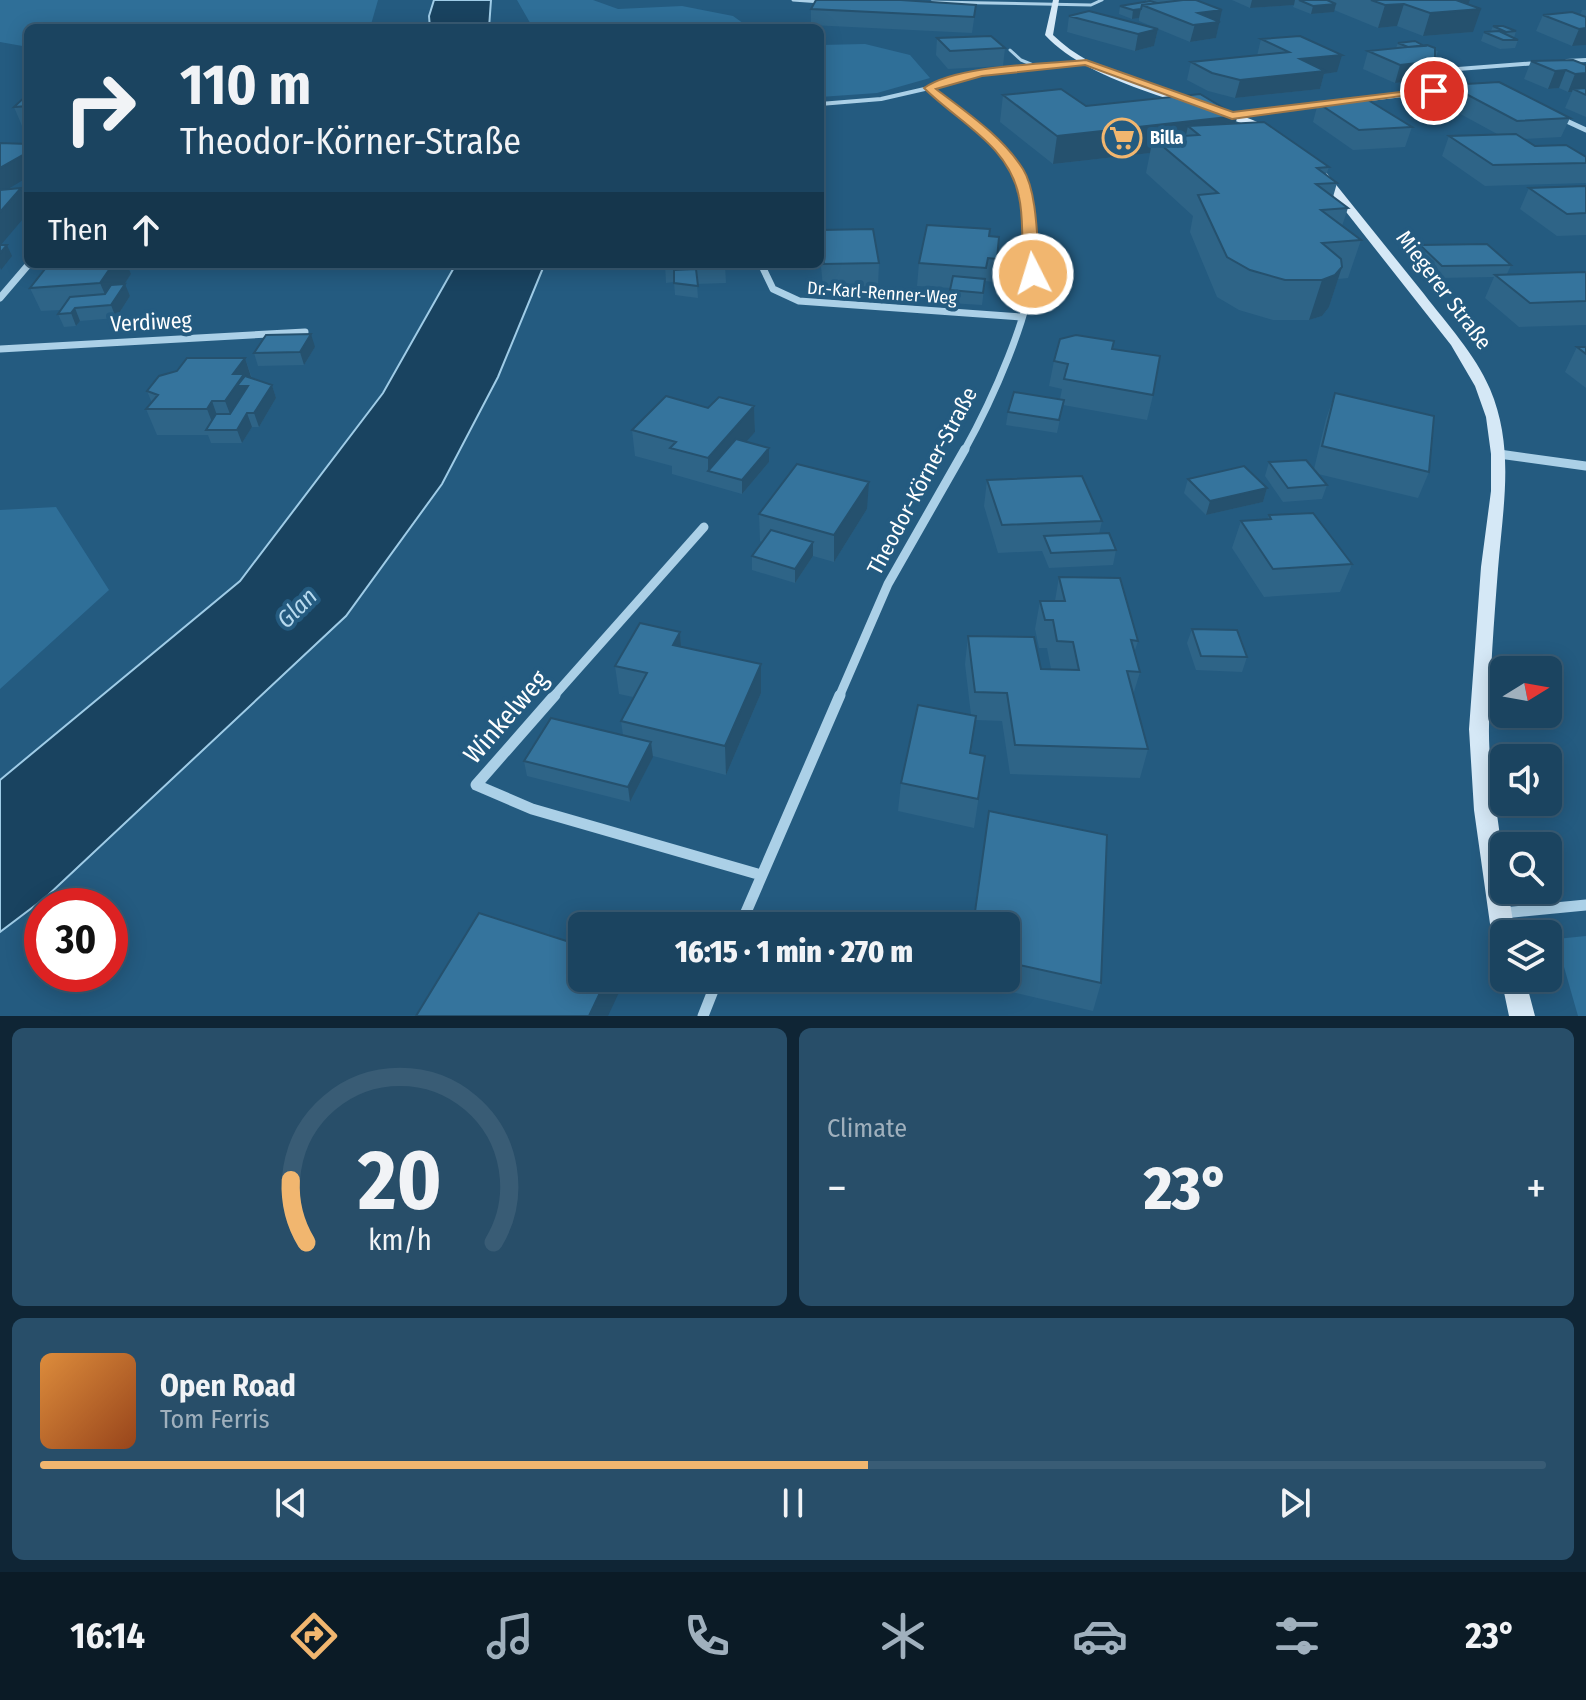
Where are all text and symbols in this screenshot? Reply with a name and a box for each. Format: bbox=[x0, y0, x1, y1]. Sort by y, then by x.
text: 110 m bbox=[180, 52, 311, 119]
icon: right bbox=[48, 56, 152, 160]
pin bbox=[1400, 57, 1468, 125]
icon: arrive bbox=[1412, 69, 1456, 113]
supermarket icon: Billa bbox=[1101, 117, 1143, 159]
text: Theodor-Körner-Straße bbox=[180, 120, 521, 164]
place label: Billa bbox=[1150, 127, 1183, 149]
icon: ahead bbox=[124, 208, 168, 252]
text: Then bbox=[48, 212, 108, 248]
street label: Miegerer Straße bbox=[1390, 225, 1498, 355]
position arrow bbox=[991, 232, 1075, 316]
street label: Dr.-Karl-Renner-Weg bbox=[806, 277, 958, 309]
street label: Verdiweg bbox=[110, 306, 193, 338]
street label: Theodor-Körner-Straße bbox=[861, 383, 983, 579]
water label: Glan bbox=[271, 582, 323, 634]
north arrow bbox=[1490, 656, 1562, 728]
map controls bbox=[1490, 656, 1562, 992]
street label: Winkelweg bbox=[457, 663, 555, 770]
button: sound bbox=[1490, 744, 1562, 816]
button: search bbox=[1490, 832, 1562, 904]
speed limit sign: 30 bbox=[24, 888, 128, 992]
button: layers bbox=[1490, 920, 1562, 992]
text: 16:15 · 1 min · 270 m bbox=[675, 934, 913, 970]
text: Climate bbox=[827, 1113, 907, 1144]
text: 20 bbox=[357, 1131, 441, 1231]
text: 23° bbox=[1144, 1153, 1229, 1225]
text: − bbox=[827, 1162, 847, 1215]
text: + bbox=[1526, 1162, 1546, 1215]
text: km/h bbox=[368, 1223, 431, 1258]
text: Open Road bbox=[160, 1368, 296, 1404]
text: Tom Ferris bbox=[160, 1404, 270, 1435]
icon: previous bbox=[269, 1481, 313, 1525]
icon: pause bbox=[771, 1481, 815, 1525]
icon: next bbox=[1273, 1481, 1317, 1525]
icon: directions bbox=[286, 1608, 342, 1664]
icon: music bbox=[482, 1608, 538, 1664]
icon: phone bbox=[679, 1608, 735, 1664]
icon: climate bbox=[875, 1608, 931, 1664]
icon: car bbox=[1072, 1608, 1128, 1664]
icon: filters bbox=[1269, 1608, 1325, 1664]
text: 16:14 bbox=[70, 1614, 145, 1658]
text: 23° bbox=[1465, 1614, 1516, 1658]

